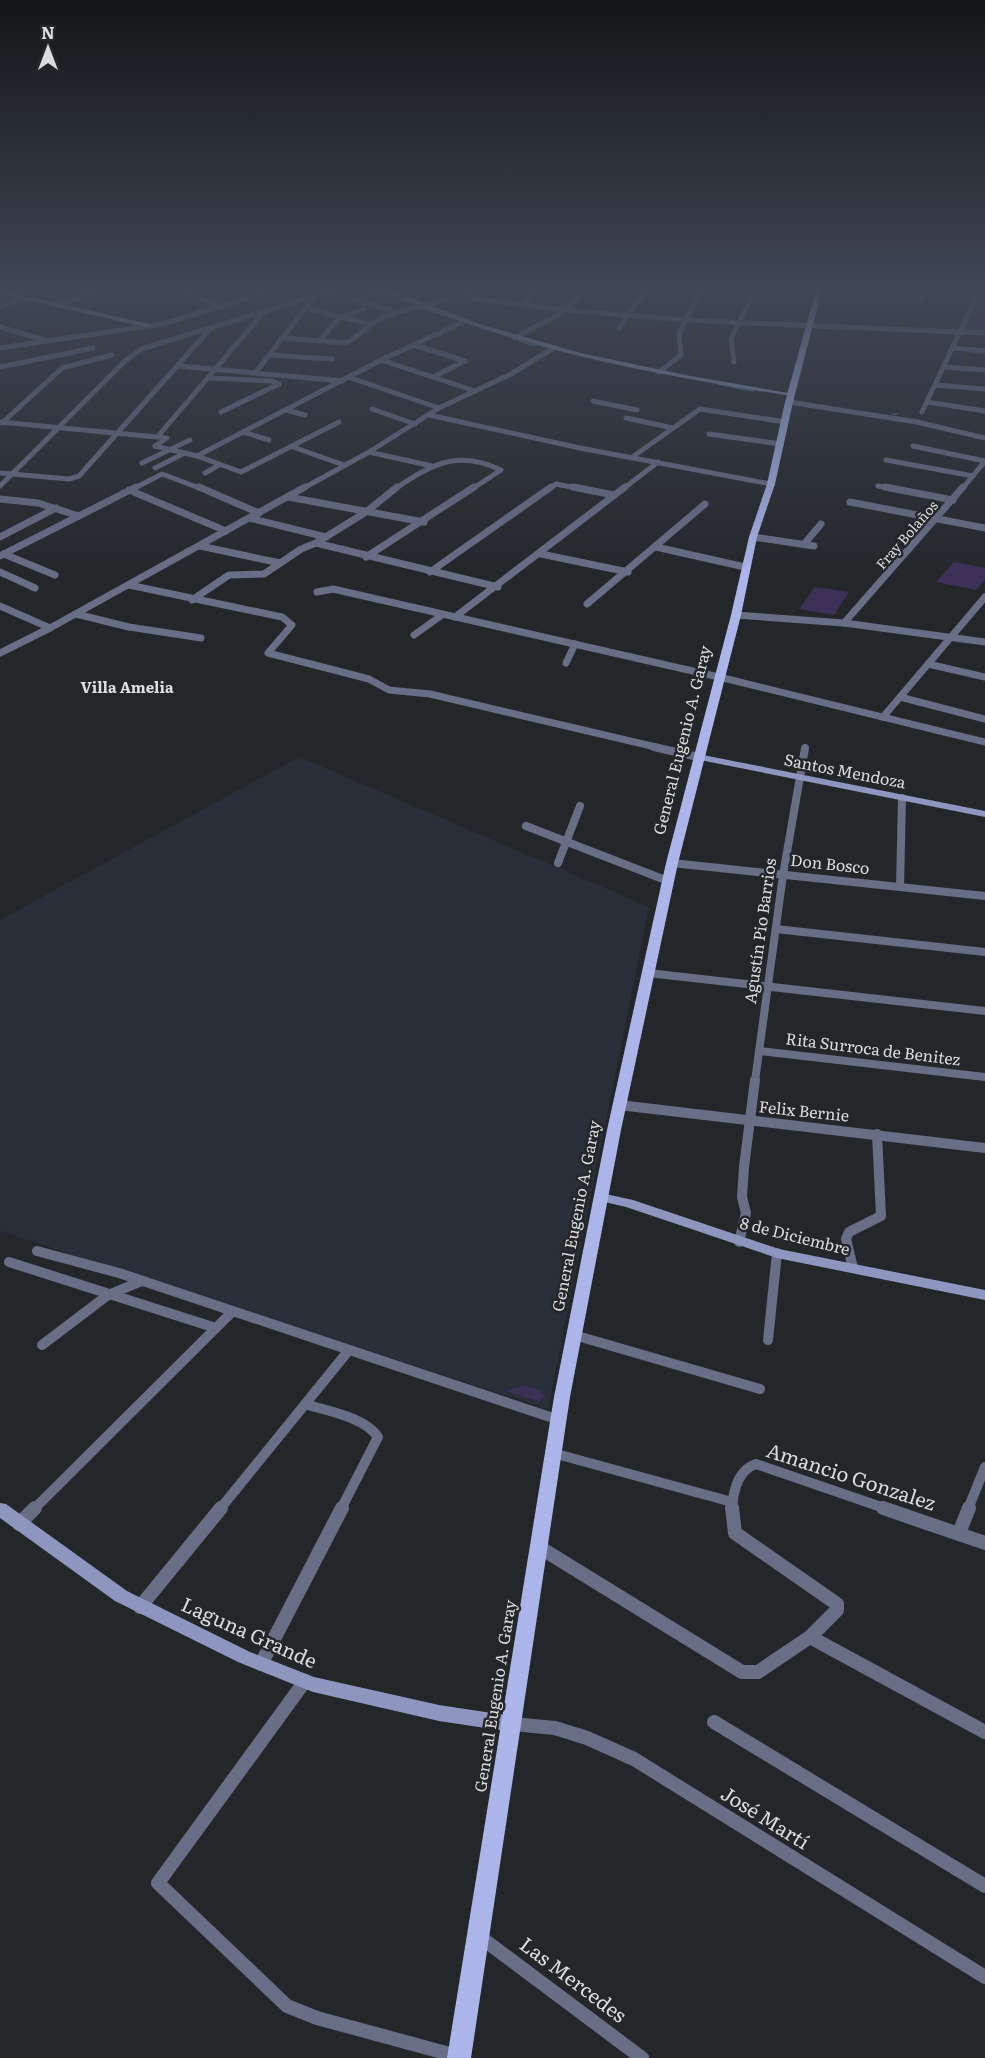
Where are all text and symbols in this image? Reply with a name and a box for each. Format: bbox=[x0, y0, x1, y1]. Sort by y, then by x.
north arrow bbox=[18, 18, 78, 78]
text: N bbox=[41, 20, 55, 44]
street label: Fray Bolaños bbox=[871, 496, 942, 573]
street label: General Eugenio A. Garay bbox=[646, 642, 716, 837]
district label: Villa Amelia bbox=[80, 675, 174, 698]
street label: Santos Mendoza bbox=[782, 746, 909, 794]
street label: Don Bosco bbox=[789, 847, 871, 879]
street label: Agustín Pio Barrios bbox=[737, 856, 781, 1005]
street label: Rita Surroca de Benitez bbox=[784, 1025, 962, 1071]
street label: Felix Bernie bbox=[758, 1093, 850, 1127]
street label: General Eugenio A. Garay bbox=[545, 1117, 605, 1313]
street label: 8 de Diciembre bbox=[738, 1210, 853, 1260]
street label: Amancio Gonzalez bbox=[763, 1434, 940, 1517]
street label: Laguna Grande bbox=[177, 1588, 323, 1675]
street label: General Eugenio A. Garay bbox=[467, 1597, 521, 1794]
street label: José Martí bbox=[716, 1777, 817, 1856]
street label: Las Mercedes bbox=[515, 1928, 634, 2029]

